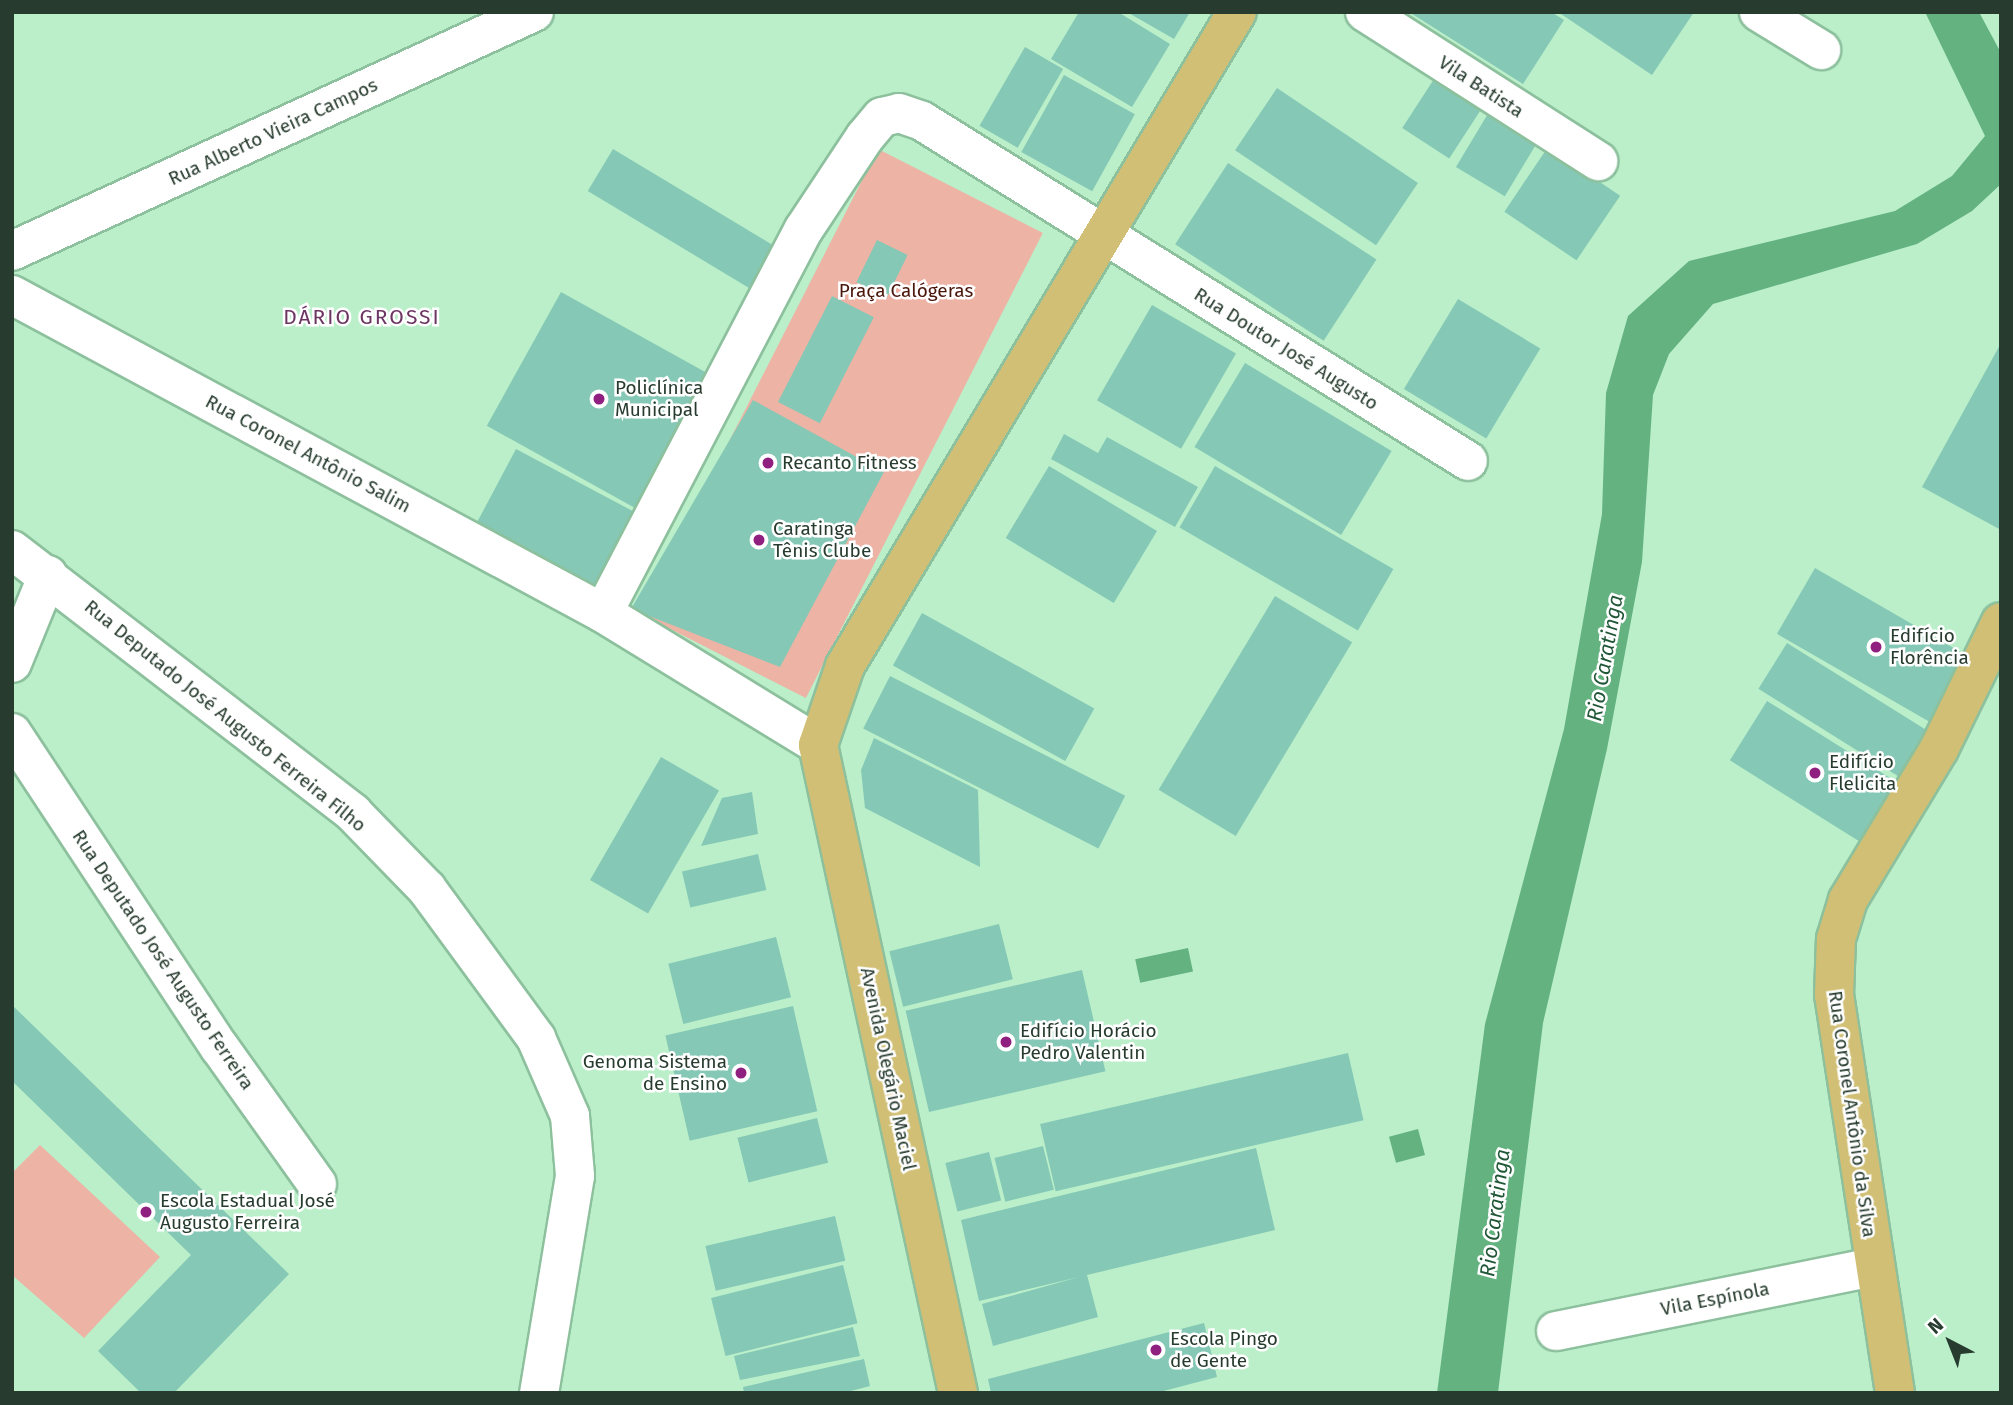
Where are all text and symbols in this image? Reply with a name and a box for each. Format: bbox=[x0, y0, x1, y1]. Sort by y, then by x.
street label: Vila Batista bbox=[1434, 51, 1528, 123]
street label: Rua Alberto Vieira Campos bbox=[165, 73, 381, 191]
park label: Praça Calógeras bbox=[839, 280, 973, 302]
street label: Rua Doutor José Augusto bbox=[1190, 283, 1382, 415]
district label: DÁRIO GROSSI bbox=[285, 304, 439, 330]
place label: Policlínica Municipal bbox=[615, 377, 703, 421]
marker: Policlínica Municipal bbox=[589, 389, 609, 409]
street label: Rua Coronel Antônio Salim bbox=[201, 390, 415, 518]
place label: Recanto Fitness bbox=[782, 452, 917, 474]
marker: Recanto Fitness bbox=[760, 455, 776, 471]
place label: Caratinga Tênis Clube bbox=[773, 518, 871, 562]
marker: Caratinga Tênis Clube bbox=[751, 532, 767, 548]
water label: Rio Caratinga bbox=[1581, 593, 1629, 723]
street label: Rua Deputado José Augusto Ferreira Filho bbox=[80, 595, 370, 837]
place label: Edifício Florência bbox=[1890, 625, 1969, 669]
marker: Edifício Florência bbox=[1868, 639, 1884, 655]
place label: Edifício Flelicita bbox=[1829, 751, 1896, 795]
marker: Edifício Flelicita bbox=[1807, 765, 1823, 781]
street label: Rua Deputado José Augusto Ferreira bbox=[67, 826, 259, 1094]
street label: Avenida Olegário Maciel bbox=[855, 965, 921, 1173]
street label: Rua Coronel Antônio da Silva bbox=[1823, 989, 1881, 1239]
place label: Edifício Horácio Pedro Valentin bbox=[1020, 1020, 1156, 1064]
marker: Edifício Horácio Pedro Valentin bbox=[998, 1034, 1014, 1050]
place label: Genoma Sistema de Ensino bbox=[583, 1051, 727, 1095]
marker: Genoma Sistema de Ensino bbox=[733, 1065, 749, 1081]
water label: Rio Caratinga bbox=[1475, 1148, 1515, 1278]
place label: Escola Estadual José Augusto Ferreira bbox=[160, 1190, 335, 1234]
marker: Escola Estadual José Augusto Ferreira bbox=[138, 1204, 154, 1220]
street label: Vila Espínola bbox=[1659, 1277, 1771, 1321]
north arrow bbox=[1915, 1307, 1985, 1377]
text: N bbox=[1923, 1313, 1948, 1339]
place label: Escola Pingo de Gente bbox=[1170, 1328, 1278, 1372]
marker: Escola Pingo de Gente bbox=[1148, 1342, 1164, 1358]

